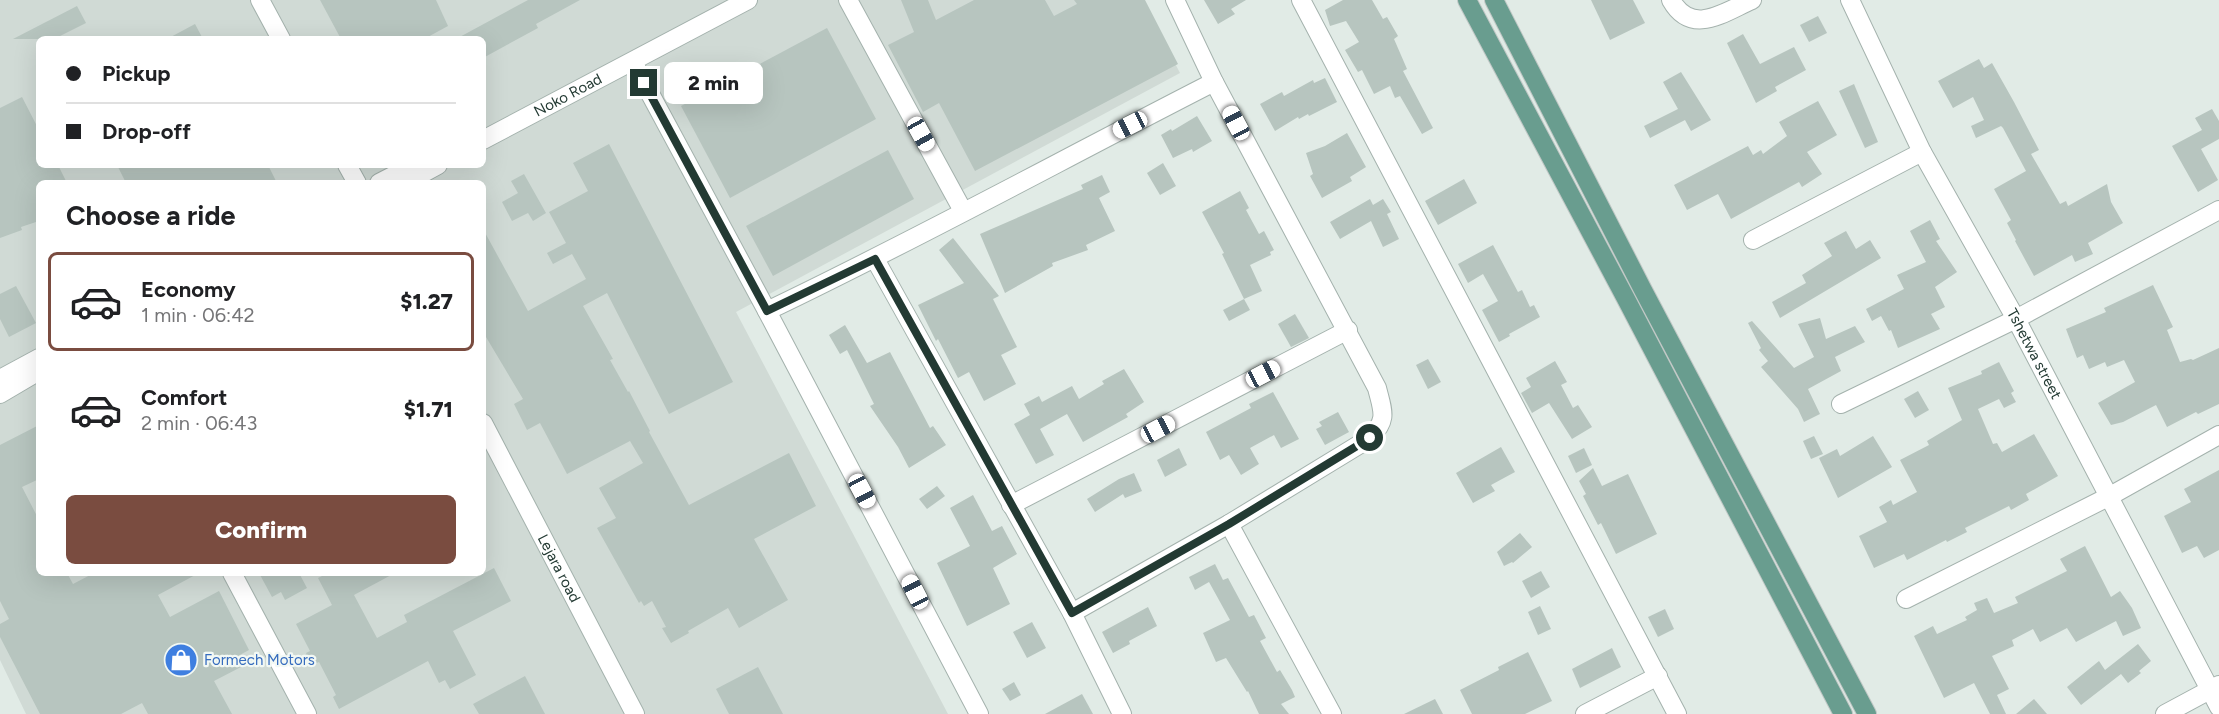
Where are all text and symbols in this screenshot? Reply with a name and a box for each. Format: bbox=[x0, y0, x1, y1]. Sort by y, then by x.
text: Pickup bbox=[102, 60, 171, 87]
callout: 2 min bbox=[665, 62, 764, 104]
route end bbox=[630, 69, 657, 96]
street label: Noko Road bbox=[531, 70, 605, 120]
text: 2 min bbox=[688, 71, 739, 95]
car bbox=[1220, 103, 1252, 143]
car bbox=[1110, 109, 1150, 141]
car bbox=[904, 114, 938, 154]
text: Drop-off bbox=[102, 118, 191, 145]
text: Choose a ride bbox=[66, 199, 235, 232]
icon: car bbox=[69, 275, 123, 329]
text: Economy bbox=[141, 276, 236, 303]
text: $1.27 bbox=[400, 288, 453, 315]
text: 1 min · 06:42 bbox=[141, 303, 255, 327]
street label: Tshetwa street bbox=[2003, 305, 2065, 402]
car bbox=[1243, 358, 1283, 390]
icon: car bbox=[69, 383, 123, 437]
text: Comfort bbox=[141, 384, 227, 411]
text: $1.71 bbox=[404, 396, 453, 423]
text: 2 min · 06:43 bbox=[141, 411, 257, 435]
car bbox=[1138, 413, 1178, 445]
route start bbox=[1356, 424, 1383, 451]
car bbox=[846, 471, 878, 511]
button: Confirm bbox=[66, 495, 456, 564]
street label: Lejara road bbox=[534, 531, 584, 606]
car bbox=[899, 572, 931, 612]
shop icon: Formech Motors bbox=[163, 642, 199, 678]
place label: Formech Motors bbox=[204, 651, 315, 669]

